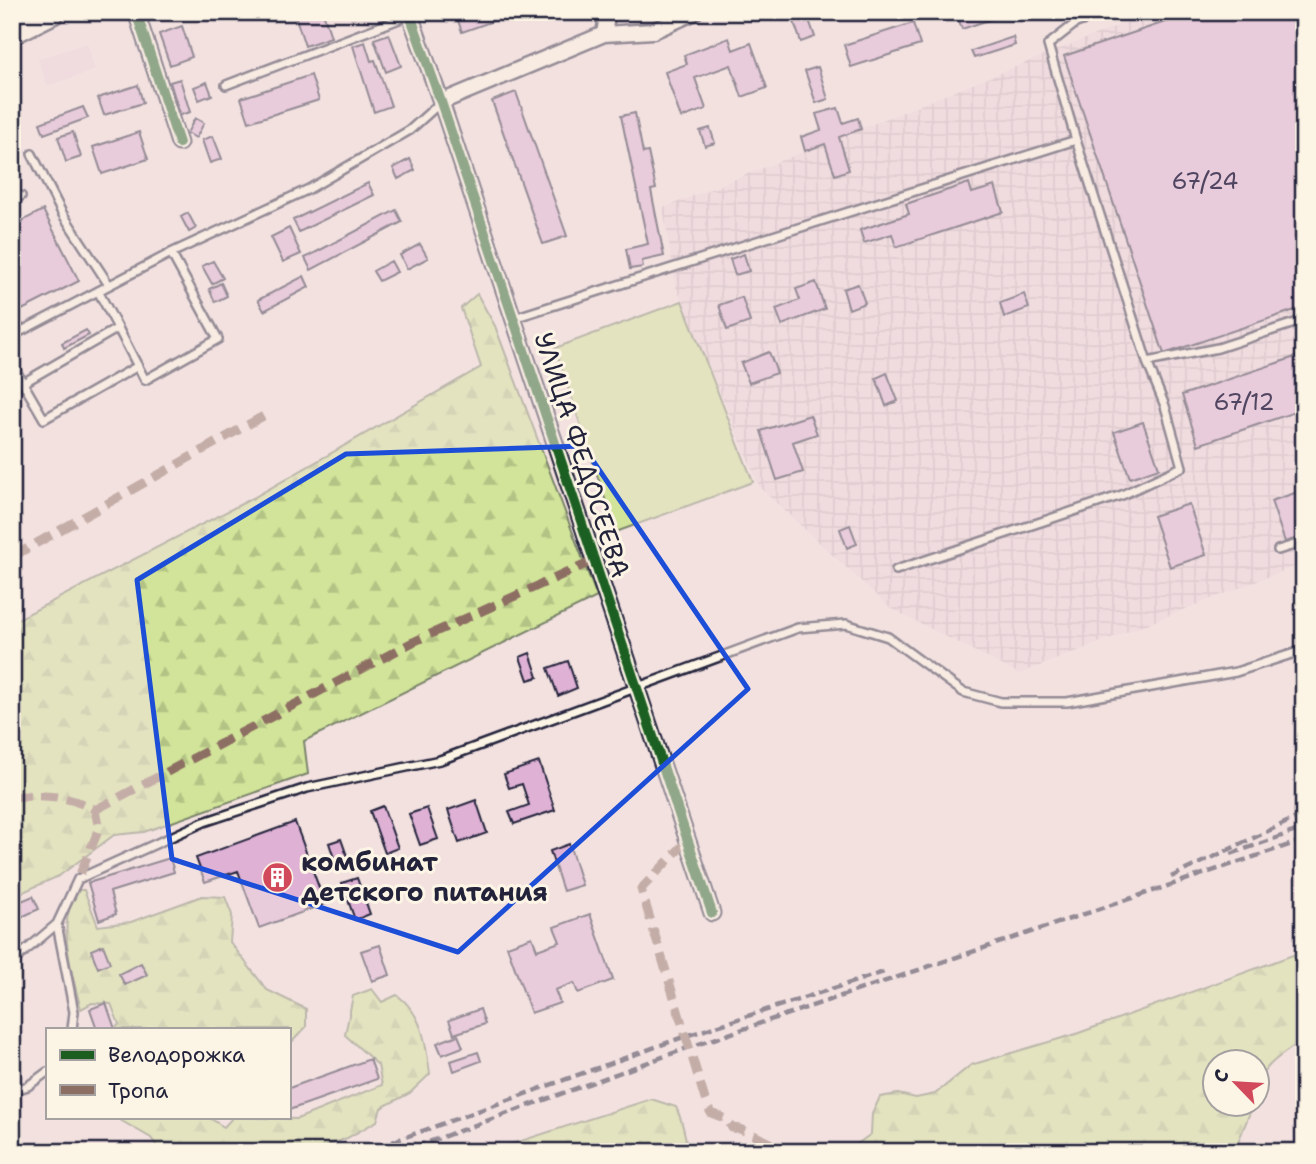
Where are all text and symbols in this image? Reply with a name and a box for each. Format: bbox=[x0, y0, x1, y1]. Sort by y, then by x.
house number: 67/24 bbox=[1172, 166, 1238, 196]
street label: УЛИЦА ФЕДОСЕЕВА bbox=[526, 328, 639, 582]
house number: 67/12 bbox=[1213, 387, 1275, 417]
place label: комбинат детского питания bbox=[301, 844, 548, 909]
building icon: комбинат детского питания bbox=[261, 860, 295, 894]
legend bbox=[46, 1028, 290, 1118]
text: Велодорожка bbox=[108, 1041, 245, 1069]
north arrow bbox=[1200, 1048, 1270, 1118]
text: С bbox=[1207, 1065, 1235, 1087]
text: Тропа bbox=[108, 1077, 168, 1105]

